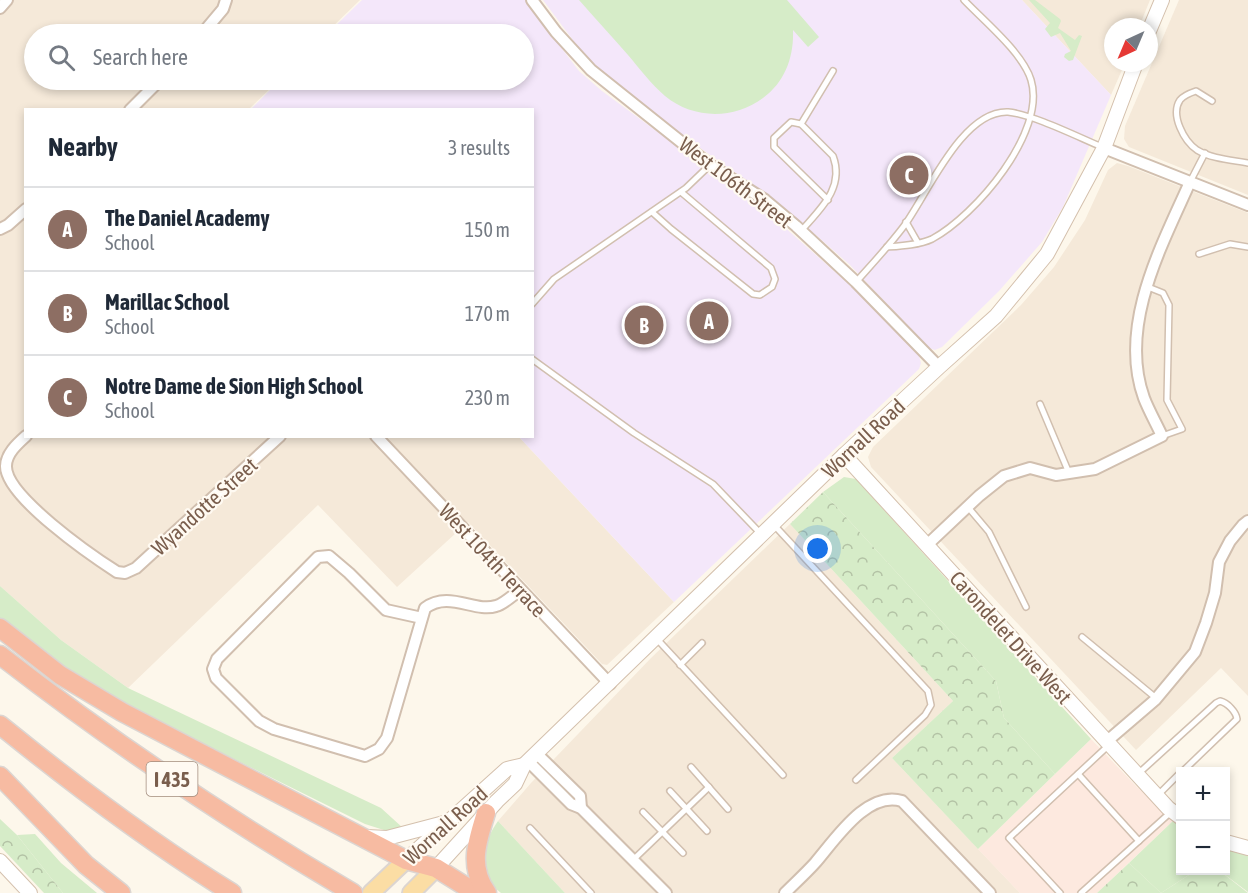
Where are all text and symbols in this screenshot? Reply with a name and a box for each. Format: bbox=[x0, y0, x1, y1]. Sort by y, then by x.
north arrow bbox=[1104, 18, 1158, 72]
search box bbox=[24, 24, 534, 90]
icon: search bbox=[45, 41, 78, 74]
text: Search here bbox=[93, 44, 188, 70]
text: Nearby bbox=[48, 132, 118, 162]
street label: West 106th Street bbox=[675, 132, 797, 232]
text: 3 results bbox=[448, 136, 510, 159]
pin: C bbox=[890, 152, 928, 198]
text: The Daniel Academy bbox=[105, 205, 269, 231]
text: A bbox=[63, 218, 72, 241]
text: 150 m bbox=[465, 218, 510, 241]
text: School bbox=[105, 231, 155, 254]
text: Marillac School bbox=[105, 289, 229, 315]
pin: A bbox=[690, 298, 728, 344]
text: B bbox=[63, 302, 72, 325]
text: 170 m bbox=[465, 302, 510, 325]
pin: B bbox=[624, 302, 664, 348]
text: School bbox=[105, 315, 155, 338]
text: Notre Dame de Sion High School bbox=[105, 373, 363, 399]
text: C bbox=[63, 386, 72, 409]
text: 230 m bbox=[465, 386, 510, 409]
street label: Wornall Road bbox=[817, 394, 909, 482]
text: School bbox=[105, 399, 155, 422]
street label: Wyandotte Street bbox=[146, 452, 262, 560]
street label: West 104th Terrace bbox=[435, 499, 551, 621]
your location bbox=[803, 534, 832, 563]
street label: Carondelet Drive West bbox=[945, 566, 1077, 708]
road number: I 435 bbox=[146, 762, 198, 796]
map controls bbox=[1176, 767, 1230, 875]
button: + bbox=[1176, 767, 1230, 821]
street label: Wornall Road bbox=[398, 781, 492, 869]
button: − bbox=[1176, 821, 1230, 875]

